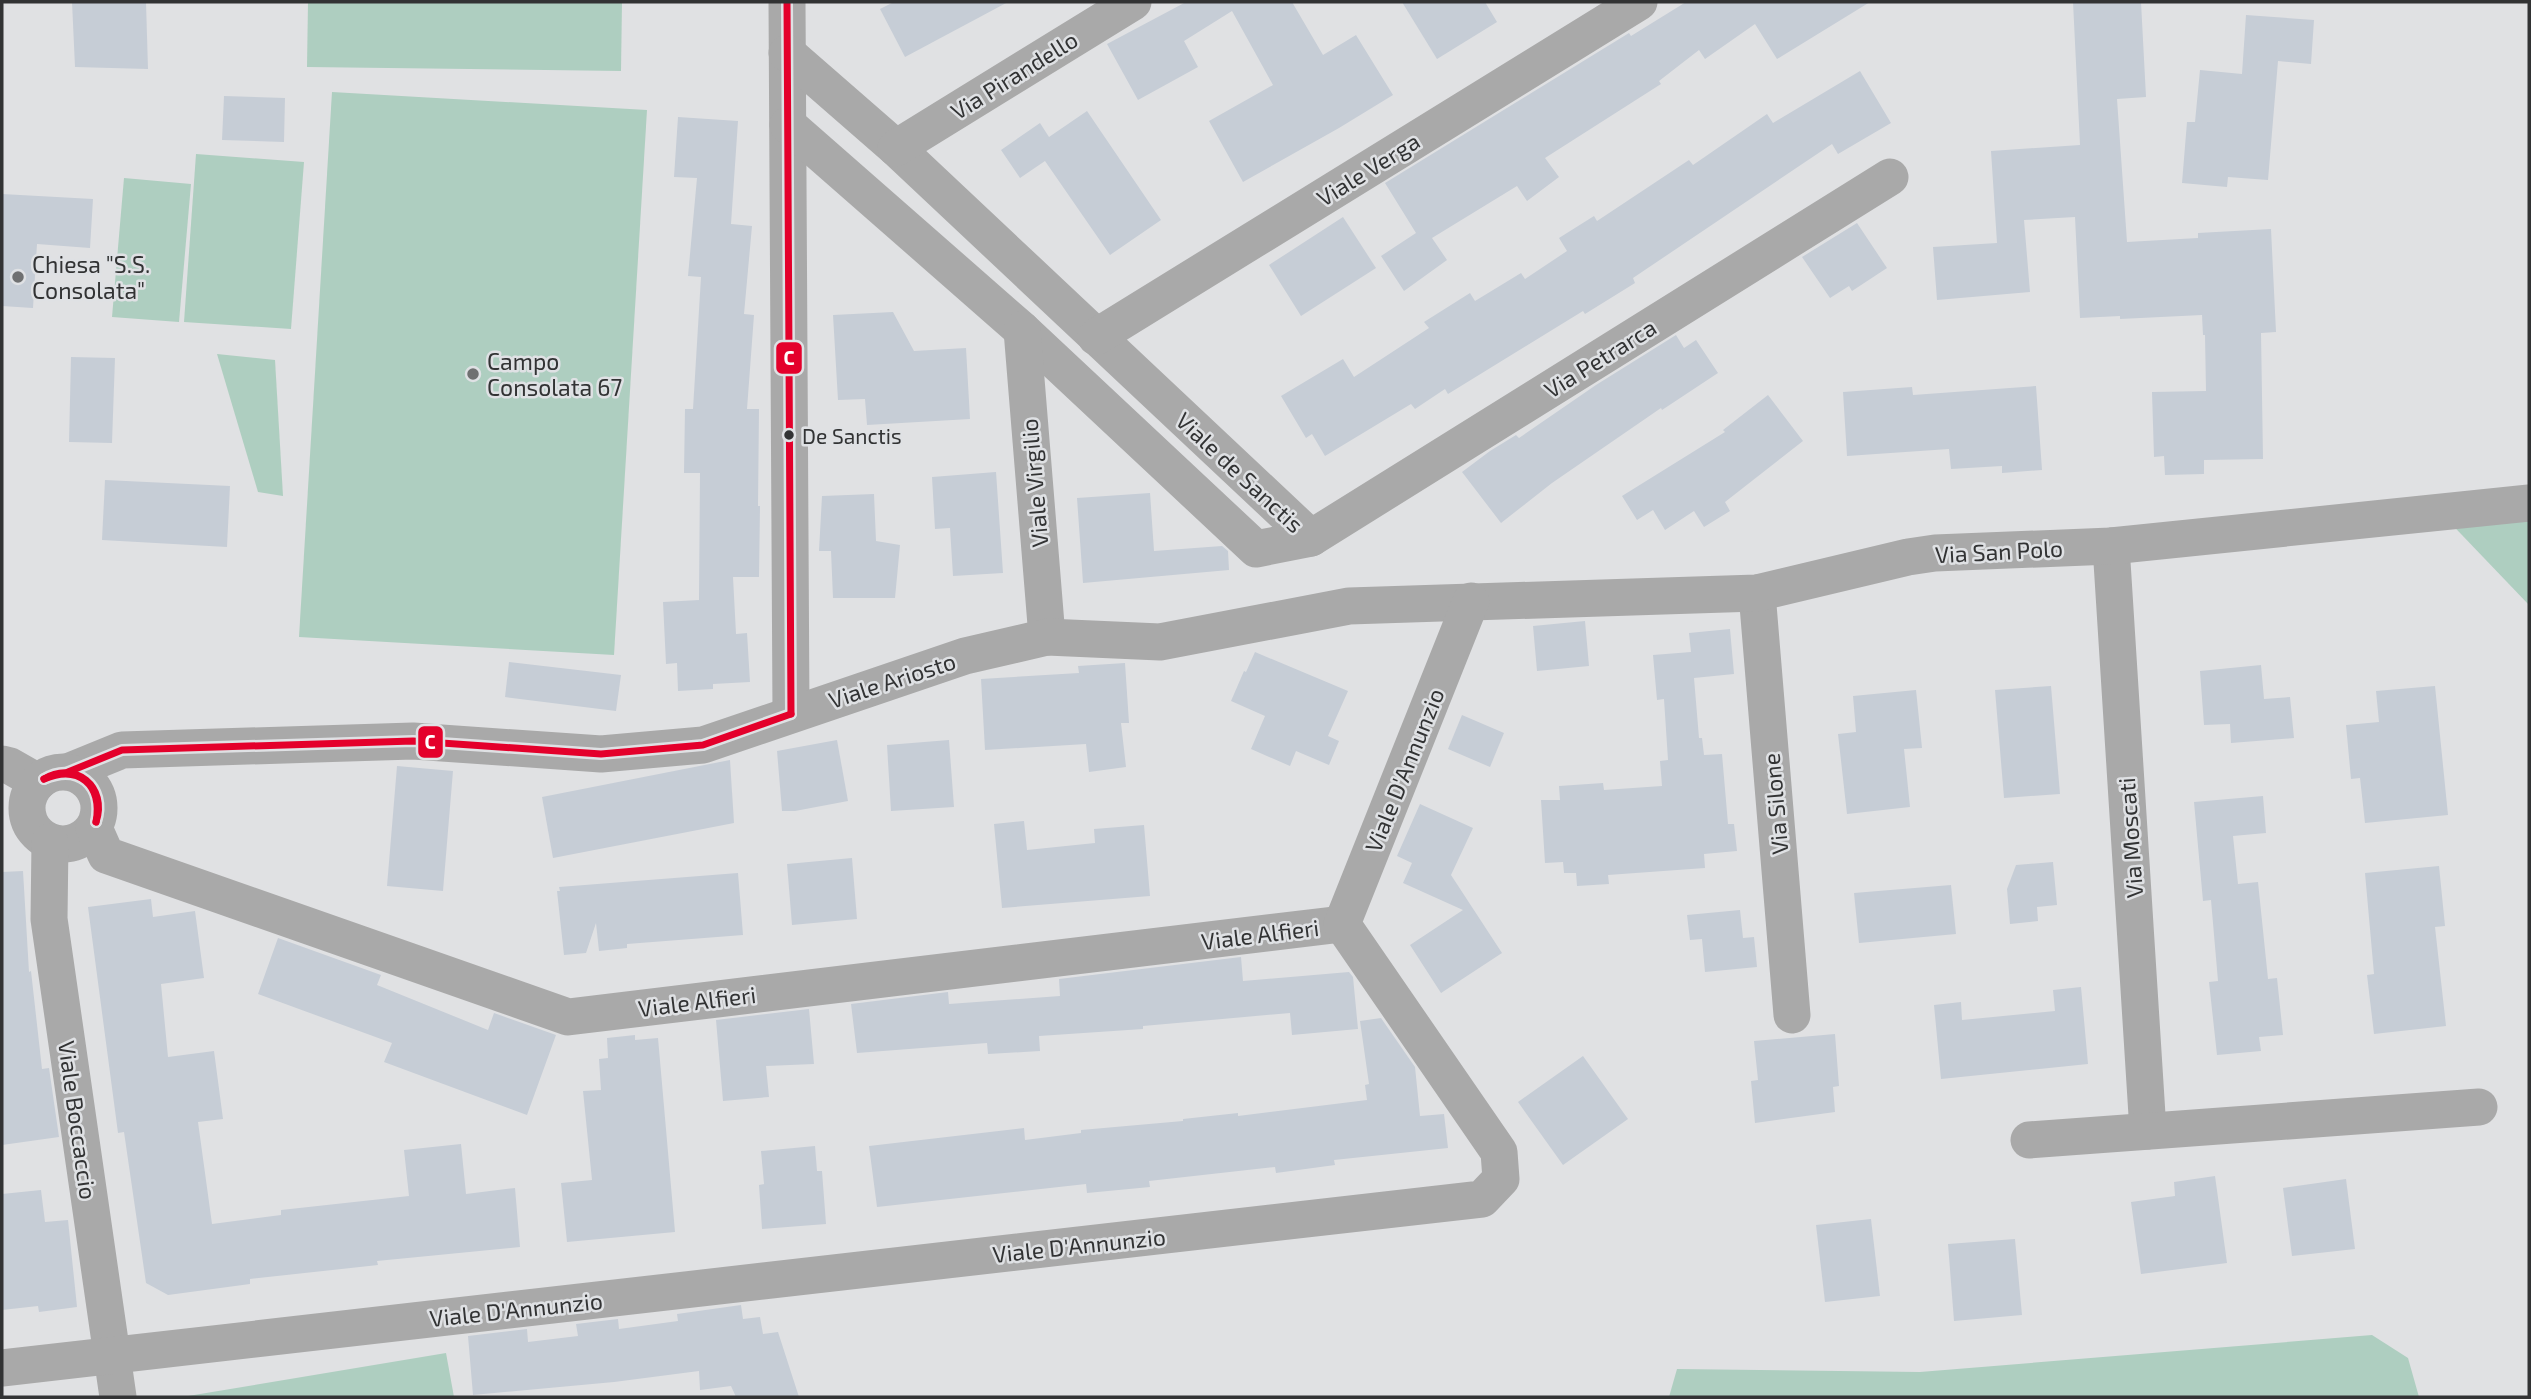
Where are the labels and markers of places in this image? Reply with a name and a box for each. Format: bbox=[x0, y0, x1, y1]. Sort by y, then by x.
place label: Chiesa "S.S. Consolata" bbox=[32, 250, 150, 304]
marker: Chiesa "S.S. Consolata" bbox=[10, 269, 26, 285]
place label: Campo Consolata 67 bbox=[487, 347, 622, 401]
marker: Campo Consolata 67 bbox=[465, 366, 481, 382]
place label: De Sanctis bbox=[802, 423, 902, 448]
marker: De Sanctis bbox=[782, 428, 796, 442]

